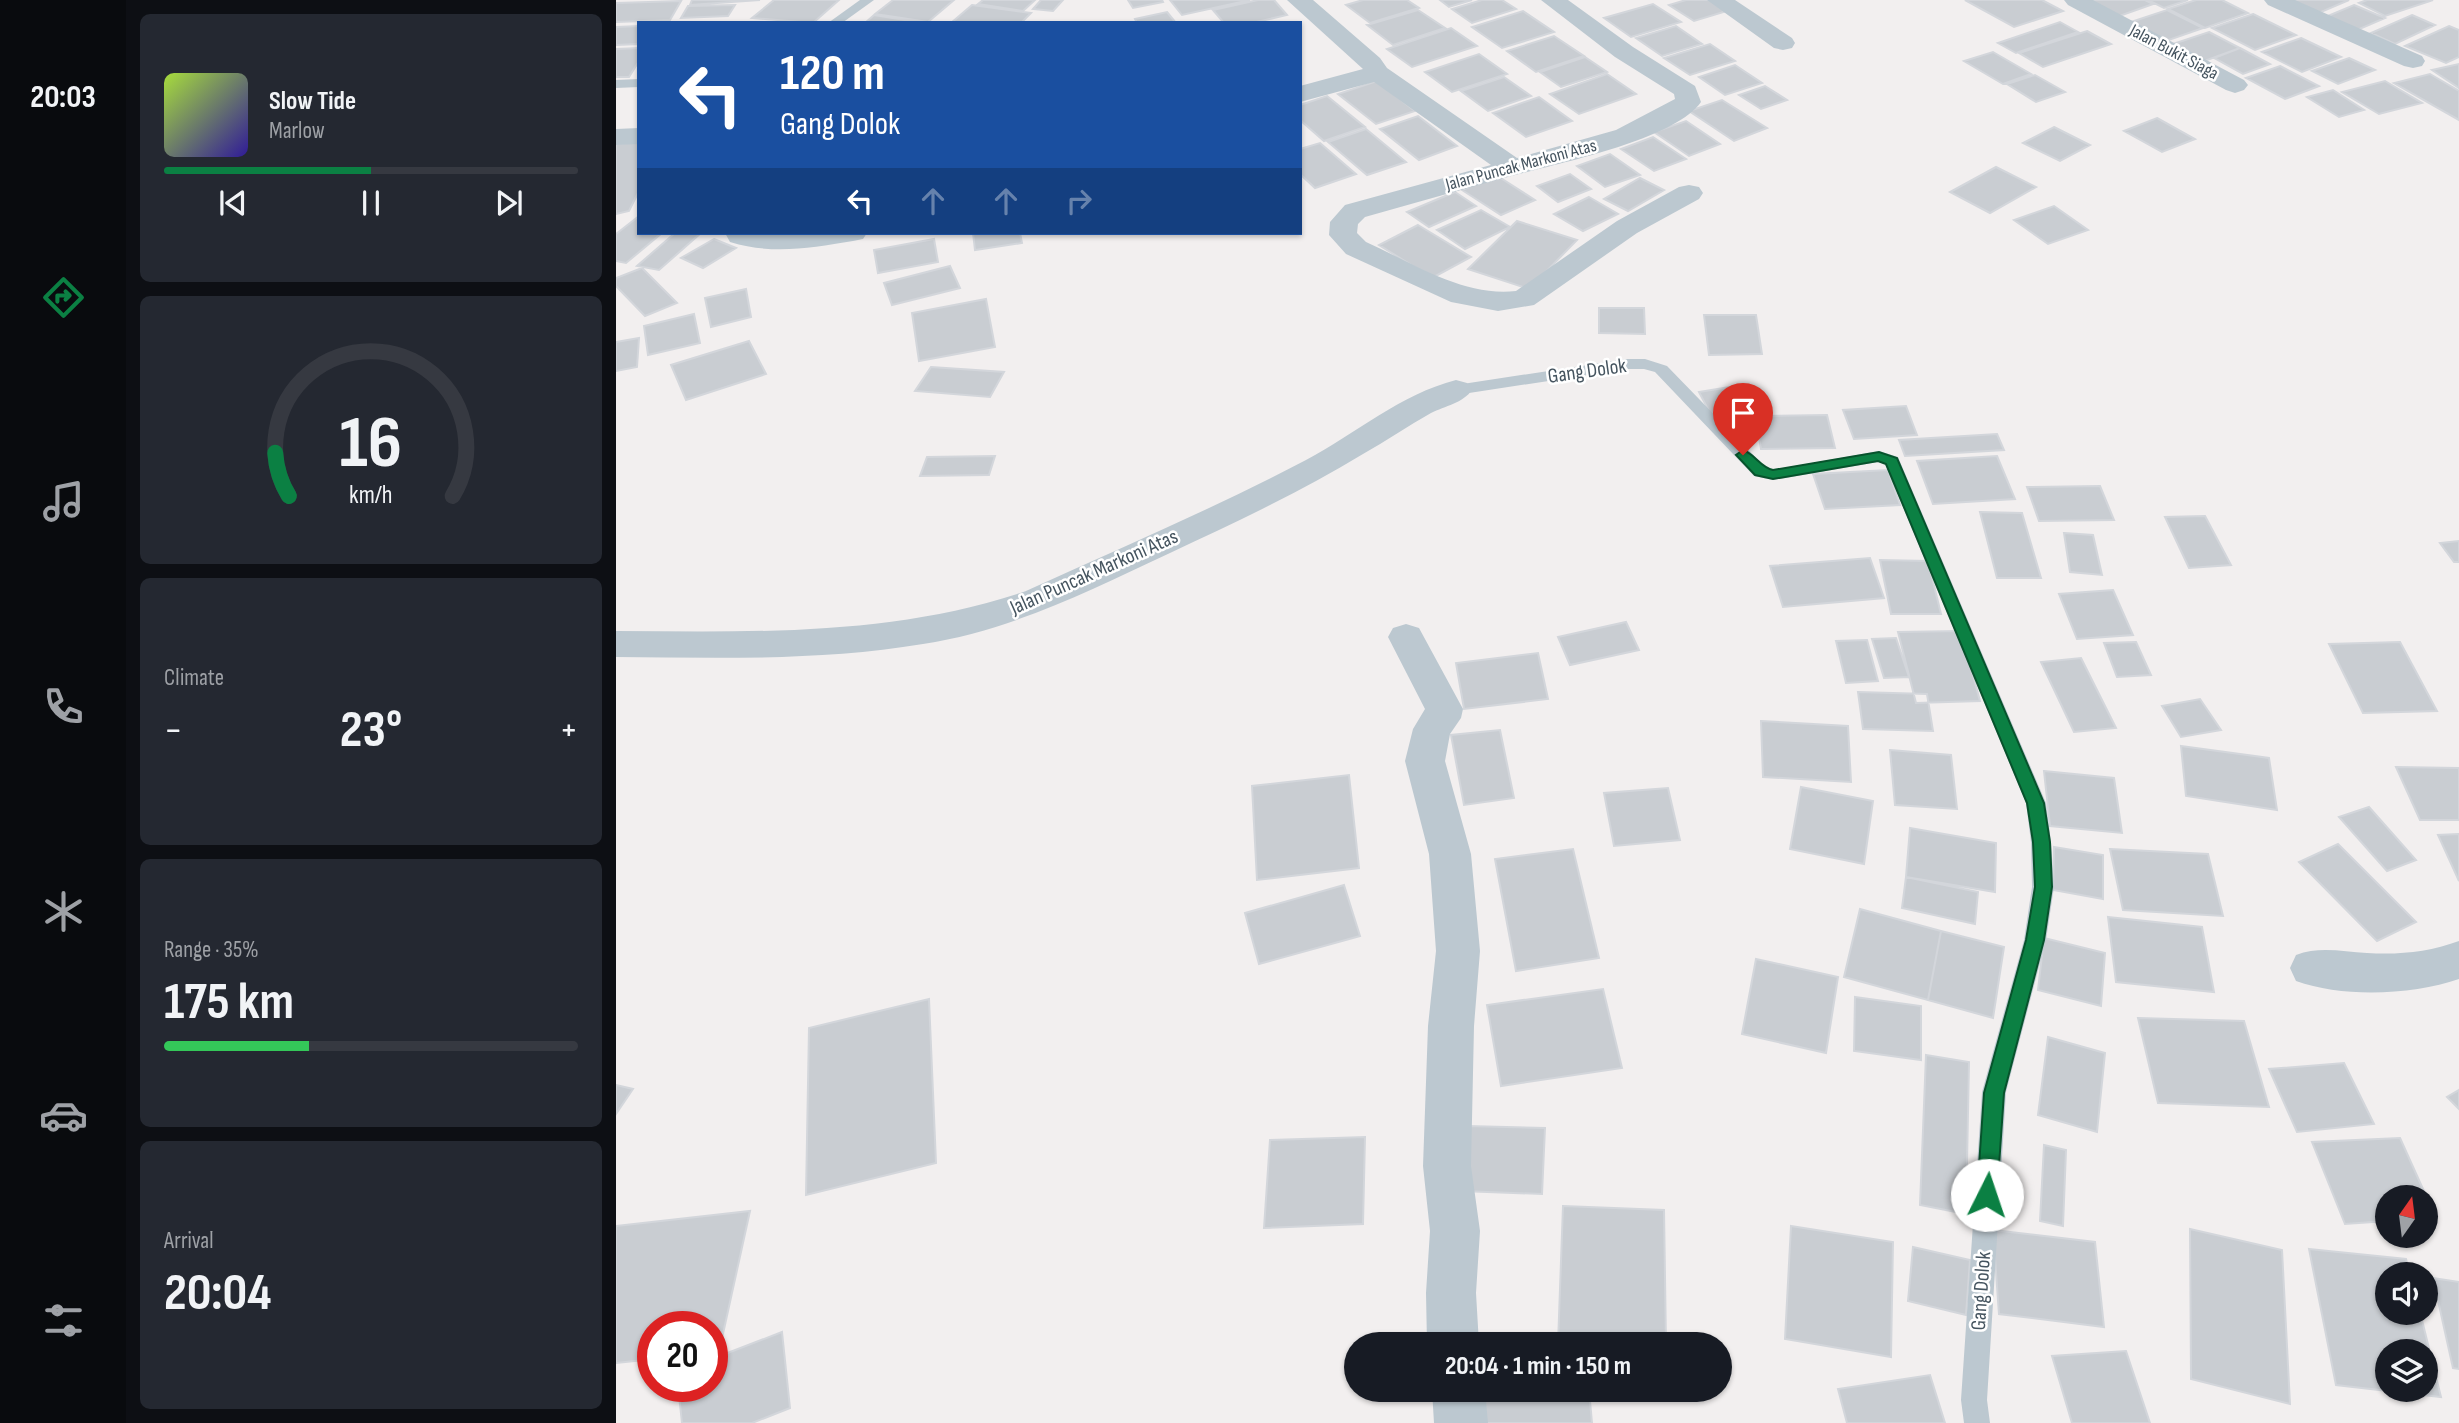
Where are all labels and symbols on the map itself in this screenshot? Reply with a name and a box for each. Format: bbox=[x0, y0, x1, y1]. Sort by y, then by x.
street label: Jalan Bukit Siaga bbox=[2125, 19, 2222, 84]
street label: Jalan Puncak Markoni Atas bbox=[1442, 135, 1599, 195]
street label: Gang Dolok bbox=[1546, 353, 1628, 389]
pin bbox=[1713, 383, 1773, 455]
street label: Jalan Puncak Markoni Atas bbox=[1005, 524, 1182, 621]
position arrow bbox=[1950, 1158, 2024, 1232]
north arrow bbox=[2375, 1185, 2438, 1248]
street label: Gang Dolok bbox=[1966, 1251, 1996, 1331]
speed limit sign: 20 bbox=[637, 1311, 728, 1402]

